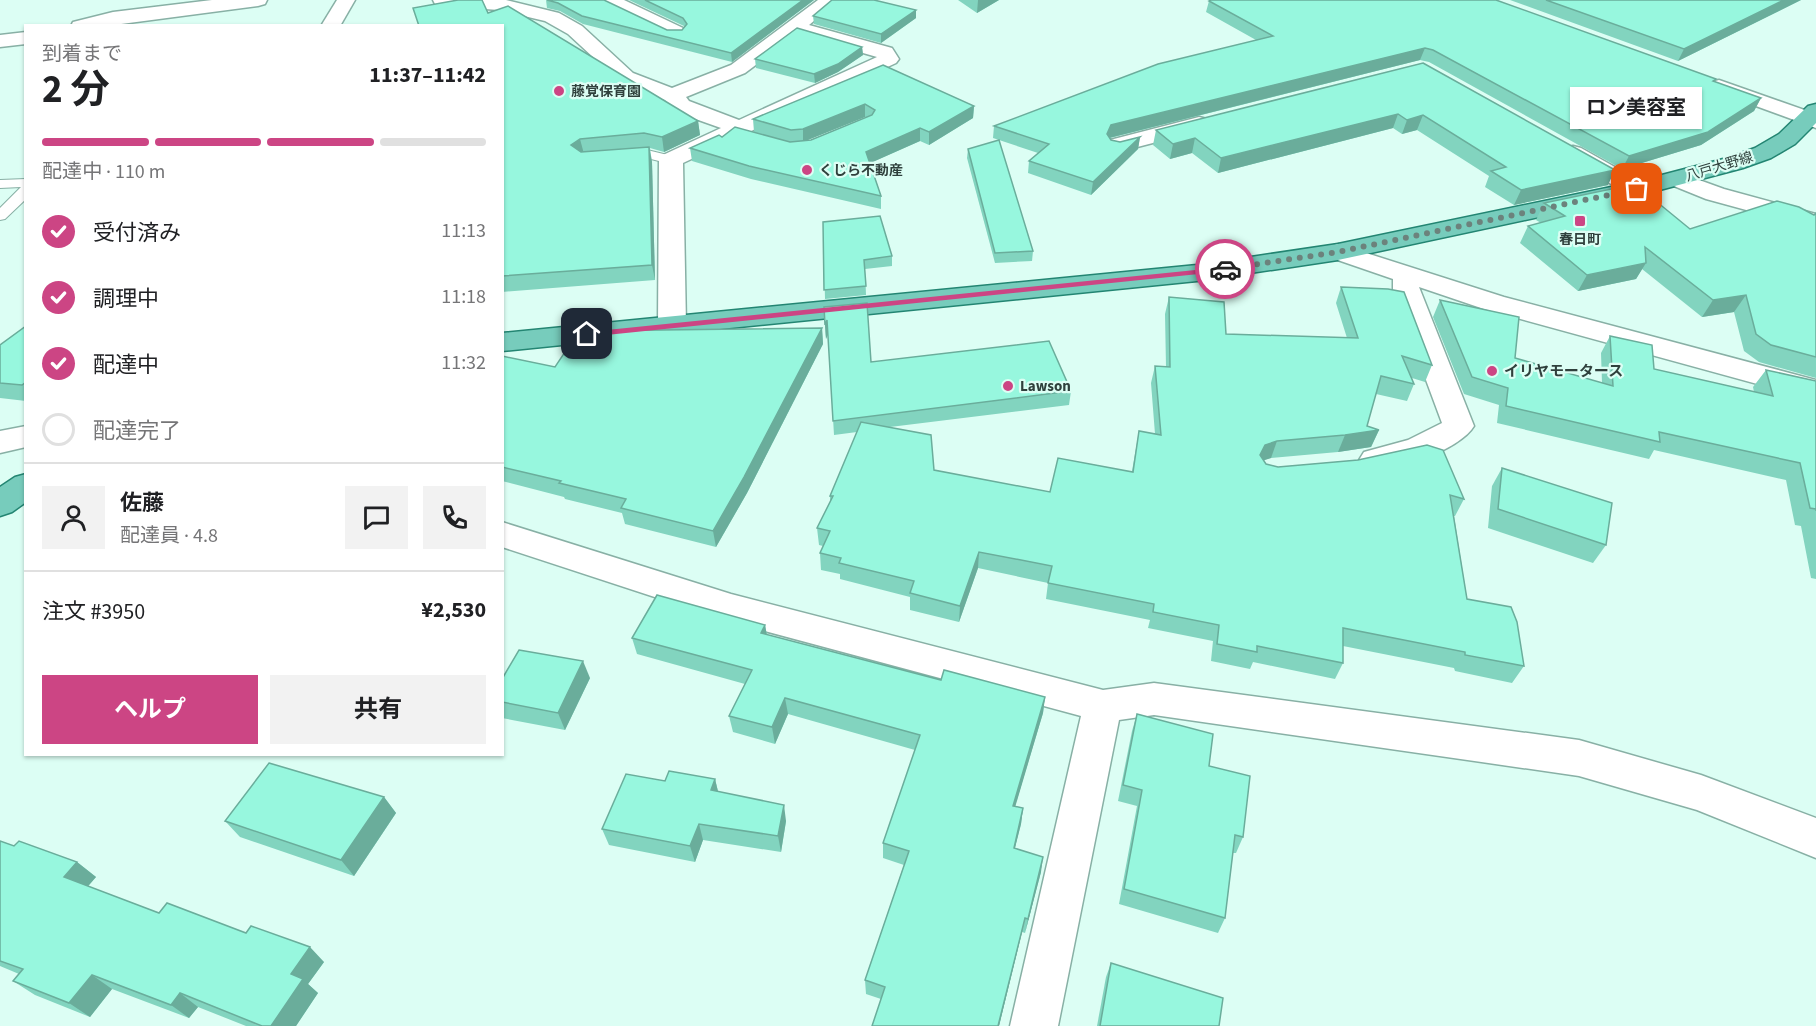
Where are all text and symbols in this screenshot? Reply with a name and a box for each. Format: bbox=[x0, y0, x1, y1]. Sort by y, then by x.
text: 到着まで bbox=[42, 40, 122, 68]
text: 11:37–11:42 bbox=[369, 59, 486, 91]
text: 2 分 bbox=[42, 62, 109, 118]
place label: 藤覚保育園 bbox=[571, 82, 641, 102]
marker: 藤覚保育園 bbox=[552, 84, 566, 98]
callout: ロン美容室 bbox=[1571, 87, 1703, 129]
text: ロン美容室 bbox=[1586, 94, 1686, 122]
street label: 八戸大野線 bbox=[1683, 147, 1756, 187]
text: 配達中 · 110 m bbox=[42, 158, 165, 186]
place label: くじら不動産 bbox=[819, 161, 903, 181]
marker: くじら不動産 bbox=[800, 163, 814, 177]
pin bbox=[1611, 163, 1662, 214]
icon: bag bbox=[1620, 172, 1653, 205]
marker: 春日町 bbox=[1573, 214, 1587, 228]
icon: check bbox=[42, 215, 75, 248]
text: 受付済み bbox=[93, 217, 181, 249]
text: 11:13 bbox=[441, 217, 486, 245]
place label: 春日町 bbox=[1559, 230, 1601, 250]
courier bbox=[1195, 239, 1255, 299]
icon: car bbox=[1209, 253, 1242, 286]
icon: check bbox=[42, 281, 75, 314]
text: 調理中 bbox=[93, 283, 159, 315]
text: 11:18 bbox=[441, 283, 486, 311]
pin bbox=[561, 308, 612, 359]
icon: home bbox=[570, 317, 603, 350]
icon: check bbox=[42, 347, 75, 380]
text: 配達中 bbox=[93, 349, 159, 381]
text: 11:32 bbox=[441, 349, 486, 377]
place label: イリヤモータース bbox=[1504, 361, 1623, 382]
marker: イリヤモータース bbox=[1485, 364, 1499, 378]
place label: Lawson bbox=[1020, 376, 1071, 397]
marker: Lawson bbox=[1001, 379, 1015, 393]
text: 配達完了 bbox=[93, 415, 181, 447]
button: person bbox=[42, 486, 105, 549]
button: chat bbox=[345, 486, 408, 549]
button: phone bbox=[423, 486, 486, 549]
text: 佐藤 bbox=[120, 487, 164, 519]
text: 配達員 · 4.8 bbox=[120, 522, 218, 550]
text: ¥2,530 bbox=[421, 594, 486, 626]
text: 注文 #3950 bbox=[42, 596, 145, 628]
button: ヘルプ bbox=[42, 675, 258, 744]
button: 共有 bbox=[270, 675, 486, 744]

